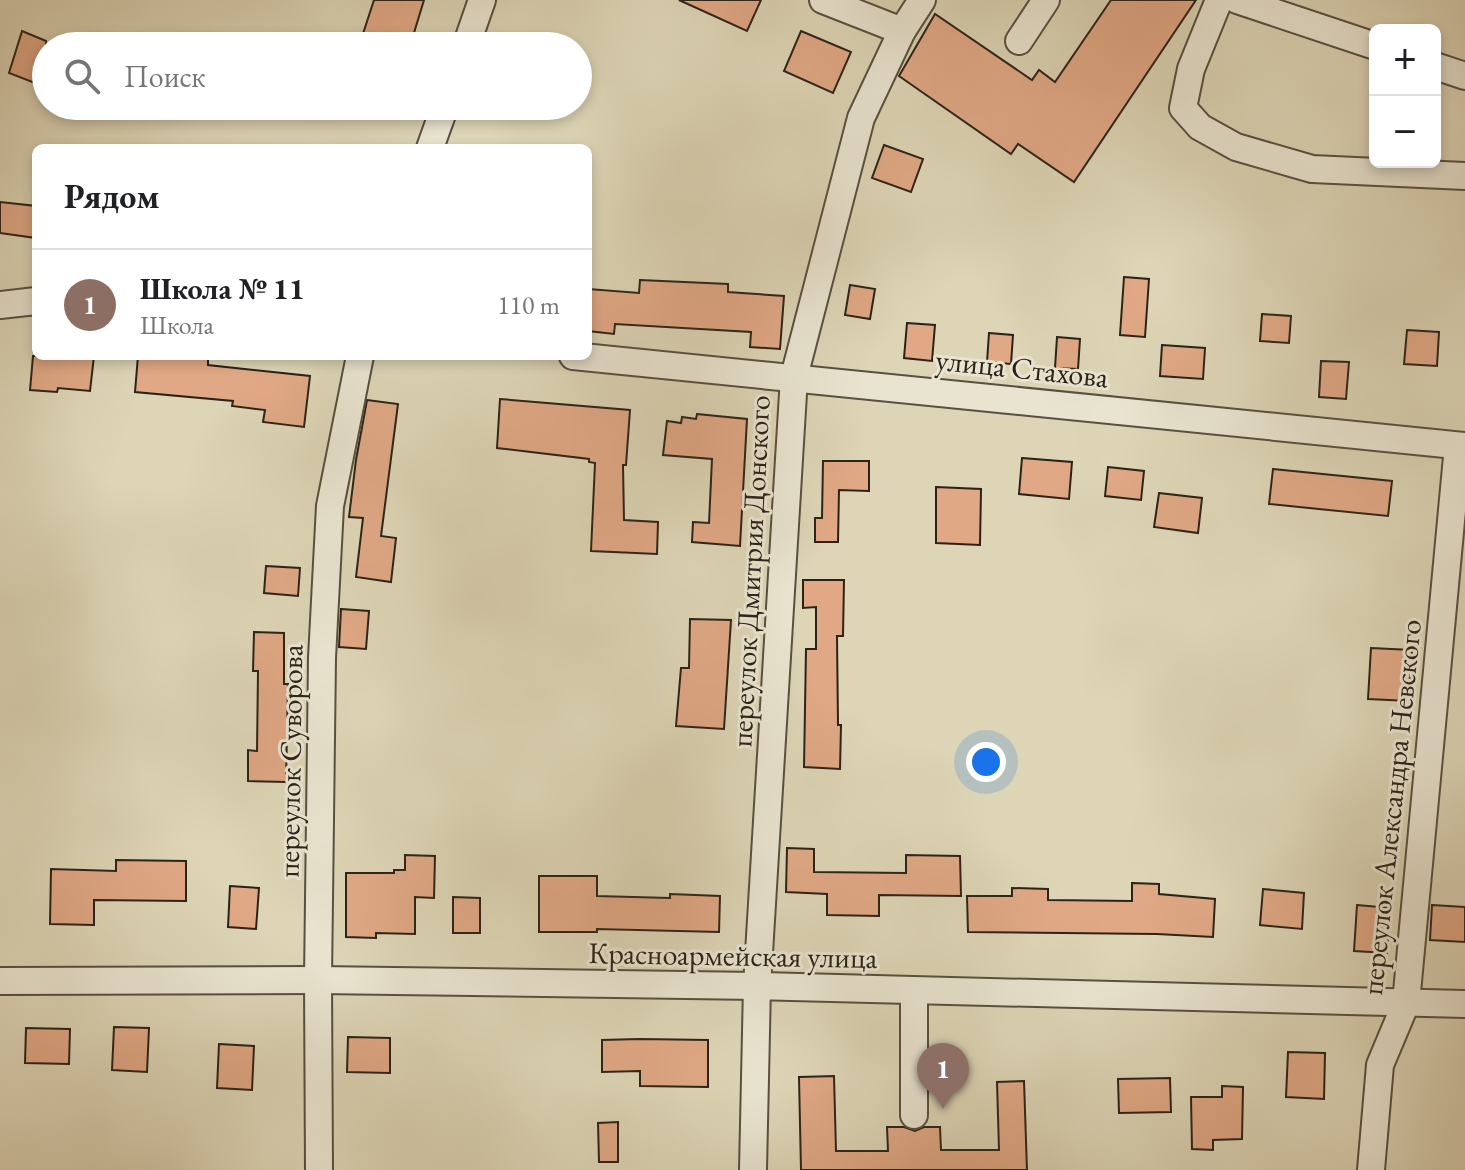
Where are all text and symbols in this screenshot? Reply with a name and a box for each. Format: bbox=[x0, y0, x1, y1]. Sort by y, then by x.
map controls bbox=[1369, 24, 1441, 168]
button: + bbox=[1369, 24, 1441, 96]
search box bbox=[32, 32, 592, 120]
icon: search bbox=[60, 54, 104, 98]
text: Поиск bbox=[124, 57, 206, 96]
button: − bbox=[1369, 96, 1441, 168]
text: Рядом bbox=[64, 174, 159, 218]
text: Школа № 11 bbox=[140, 269, 305, 308]
text: 1 bbox=[83, 288, 97, 322]
text: 110 m bbox=[497, 288, 560, 322]
text: Школа bbox=[140, 308, 214, 342]
street label: улица Стахова bbox=[934, 340, 1110, 396]
street label: переулок Дмитрия Донского bbox=[721, 394, 779, 748]
street label: переулок Александра Невского bbox=[1352, 617, 1430, 997]
street label: переулок Суворова bbox=[268, 644, 312, 878]
your location bbox=[966, 742, 1006, 782]
street label: Красноармейская улица bbox=[588, 933, 878, 977]
pin: 1 bbox=[917, 1043, 969, 1109]

